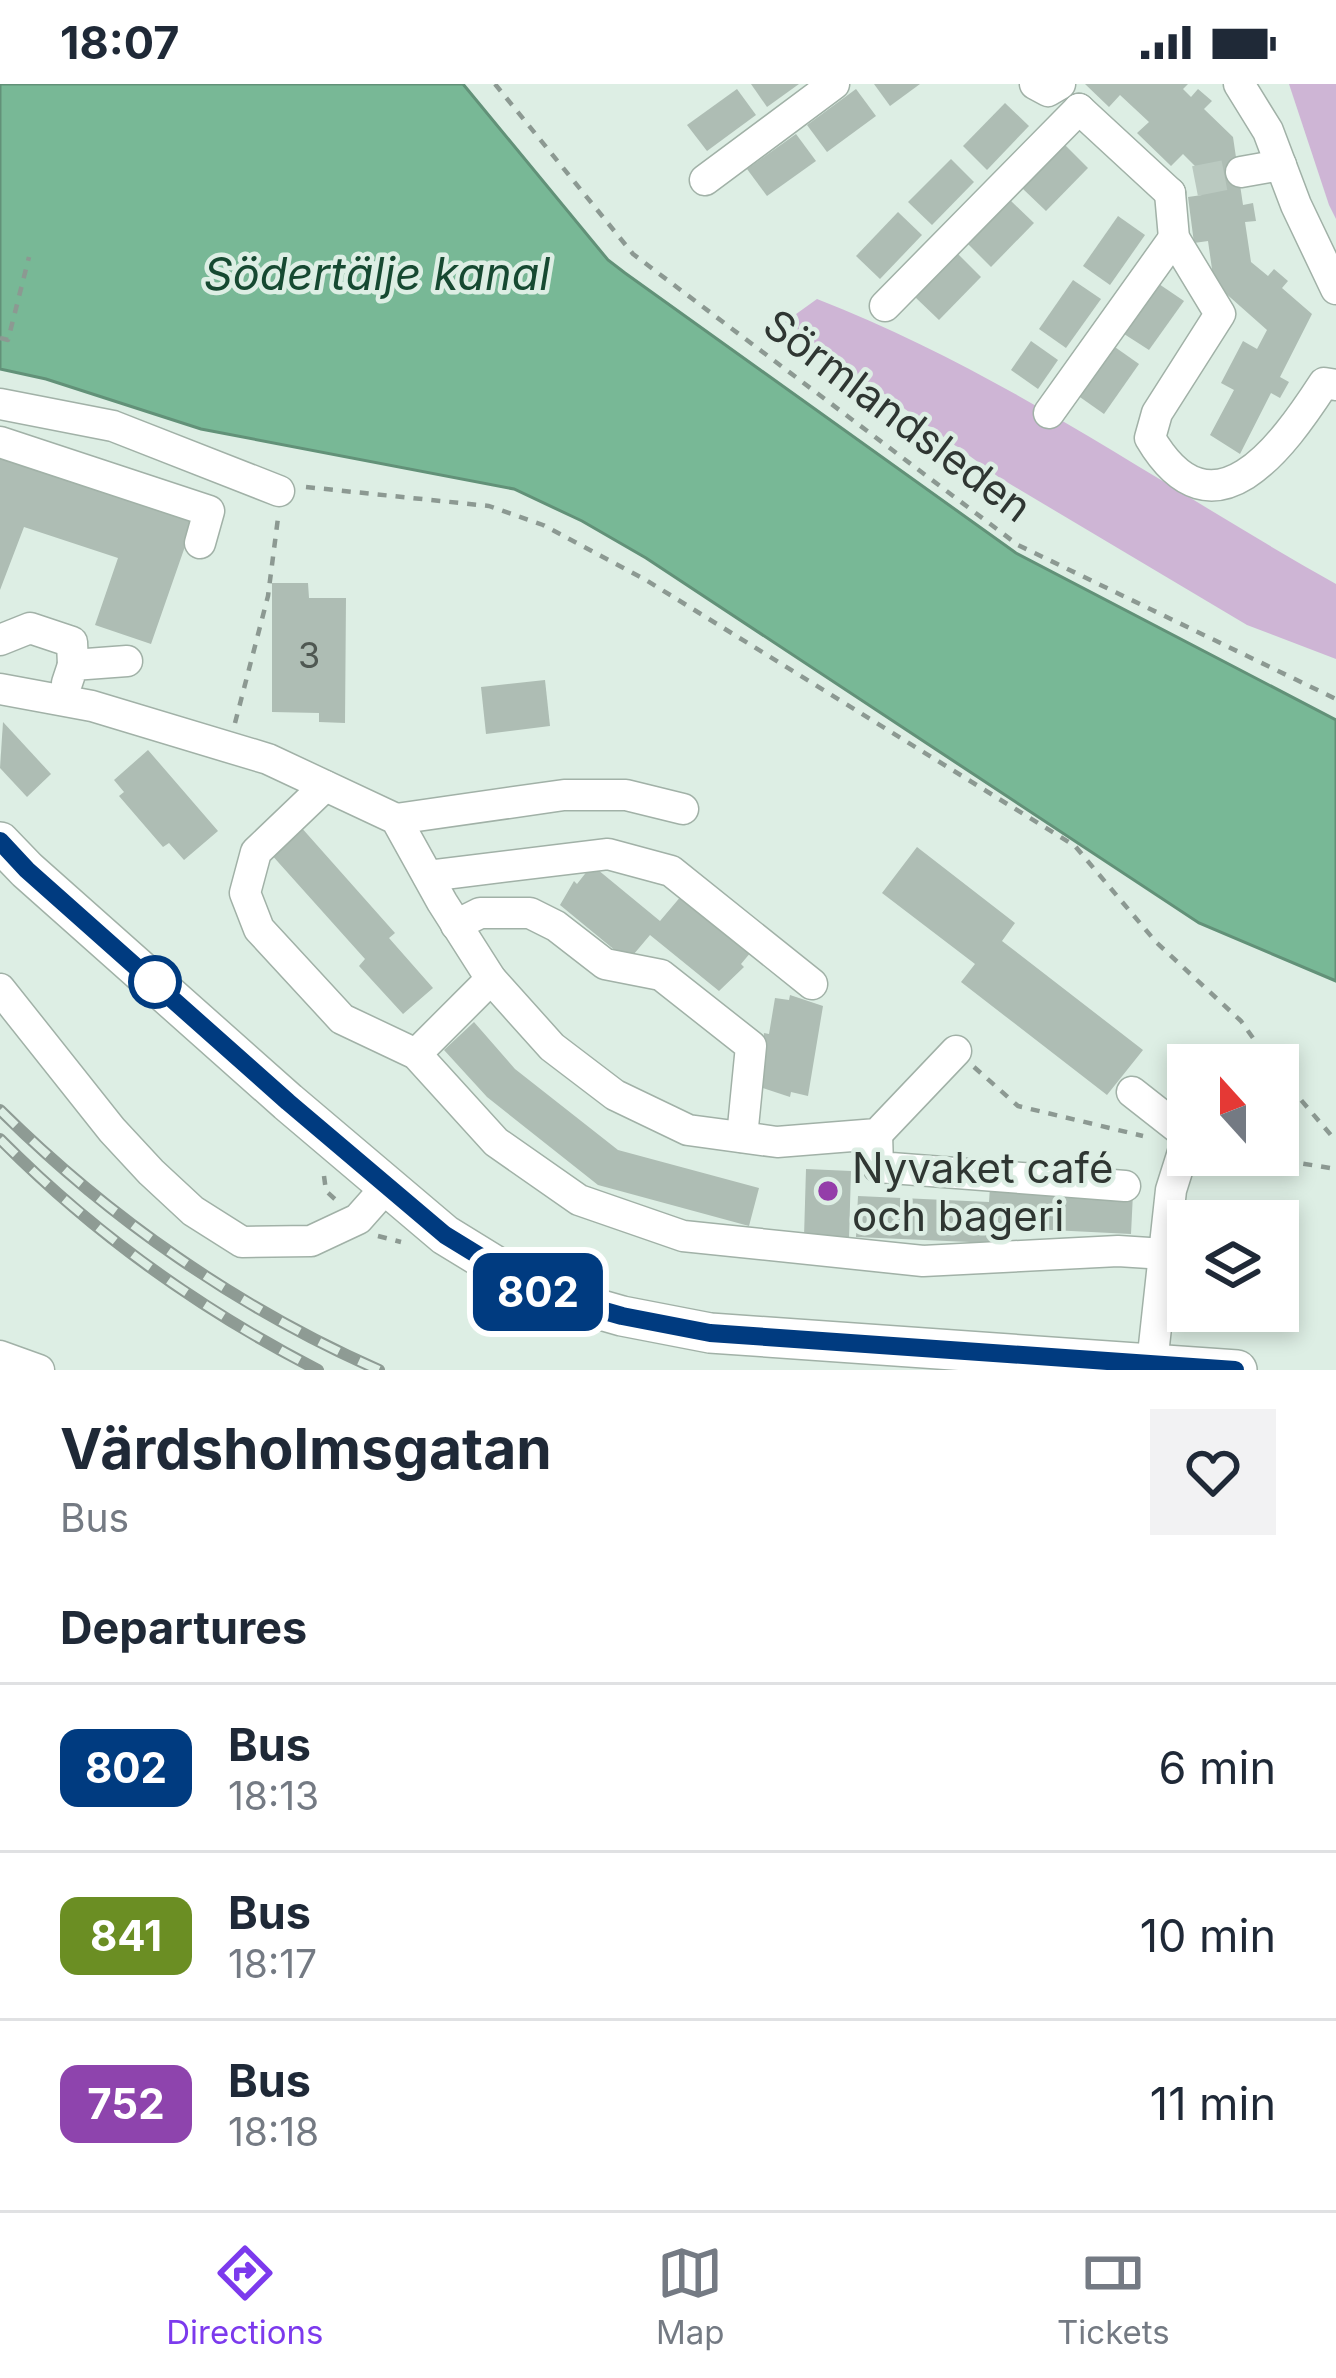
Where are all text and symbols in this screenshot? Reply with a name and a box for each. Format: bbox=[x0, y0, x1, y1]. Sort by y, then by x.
text: 18:07 bbox=[60, 15, 179, 70]
water label: Södertälje kanal bbox=[204, 246, 550, 301]
street label: Sörmlandsleden bbox=[754, 298, 1042, 532]
house number: 3 bbox=[298, 633, 320, 677]
unlabelled marker bbox=[130, 957, 180, 1007]
north arrow bbox=[1167, 1044, 1299, 1176]
map controls bbox=[1167, 1044, 1299, 1332]
place label: Nyvaket café och bageri bbox=[852, 1142, 1113, 1241]
marker: Nyvaket café och bageri bbox=[815, 1178, 841, 1204]
button: layers bbox=[1167, 1200, 1299, 1332]
line badge: 802 bbox=[469, 1253, 607, 1331]
text: 802 bbox=[497, 1266, 579, 1317]
button: heart bbox=[1150, 1409, 1276, 1535]
text: Värdsholmsgatan bbox=[60, 1414, 552, 1483]
text: Bus bbox=[60, 1494, 129, 1541]
text: Departures bbox=[60, 1600, 307, 1655]
text: Bus bbox=[228, 1717, 311, 1772]
text: 6 min bbox=[1159, 1740, 1276, 1795]
text: 802 bbox=[85, 1742, 167, 1793]
text: 18:13 bbox=[228, 1772, 319, 1819]
text: Bus bbox=[228, 1885, 311, 1940]
text: 10 min bbox=[1140, 1908, 1276, 1963]
text: 841 bbox=[90, 1910, 162, 1961]
text: 18:17 bbox=[228, 1940, 317, 1987]
text: Bus bbox=[228, 2053, 311, 2108]
text: 11 min bbox=[1150, 2076, 1276, 2131]
text: 752 bbox=[87, 2078, 165, 2129]
text: 18:18 bbox=[228, 2108, 319, 2155]
tab: Directions bbox=[166, 2240, 324, 2352]
tab: Map bbox=[656, 2240, 725, 2352]
tab: Tickets bbox=[1057, 2240, 1170, 2352]

